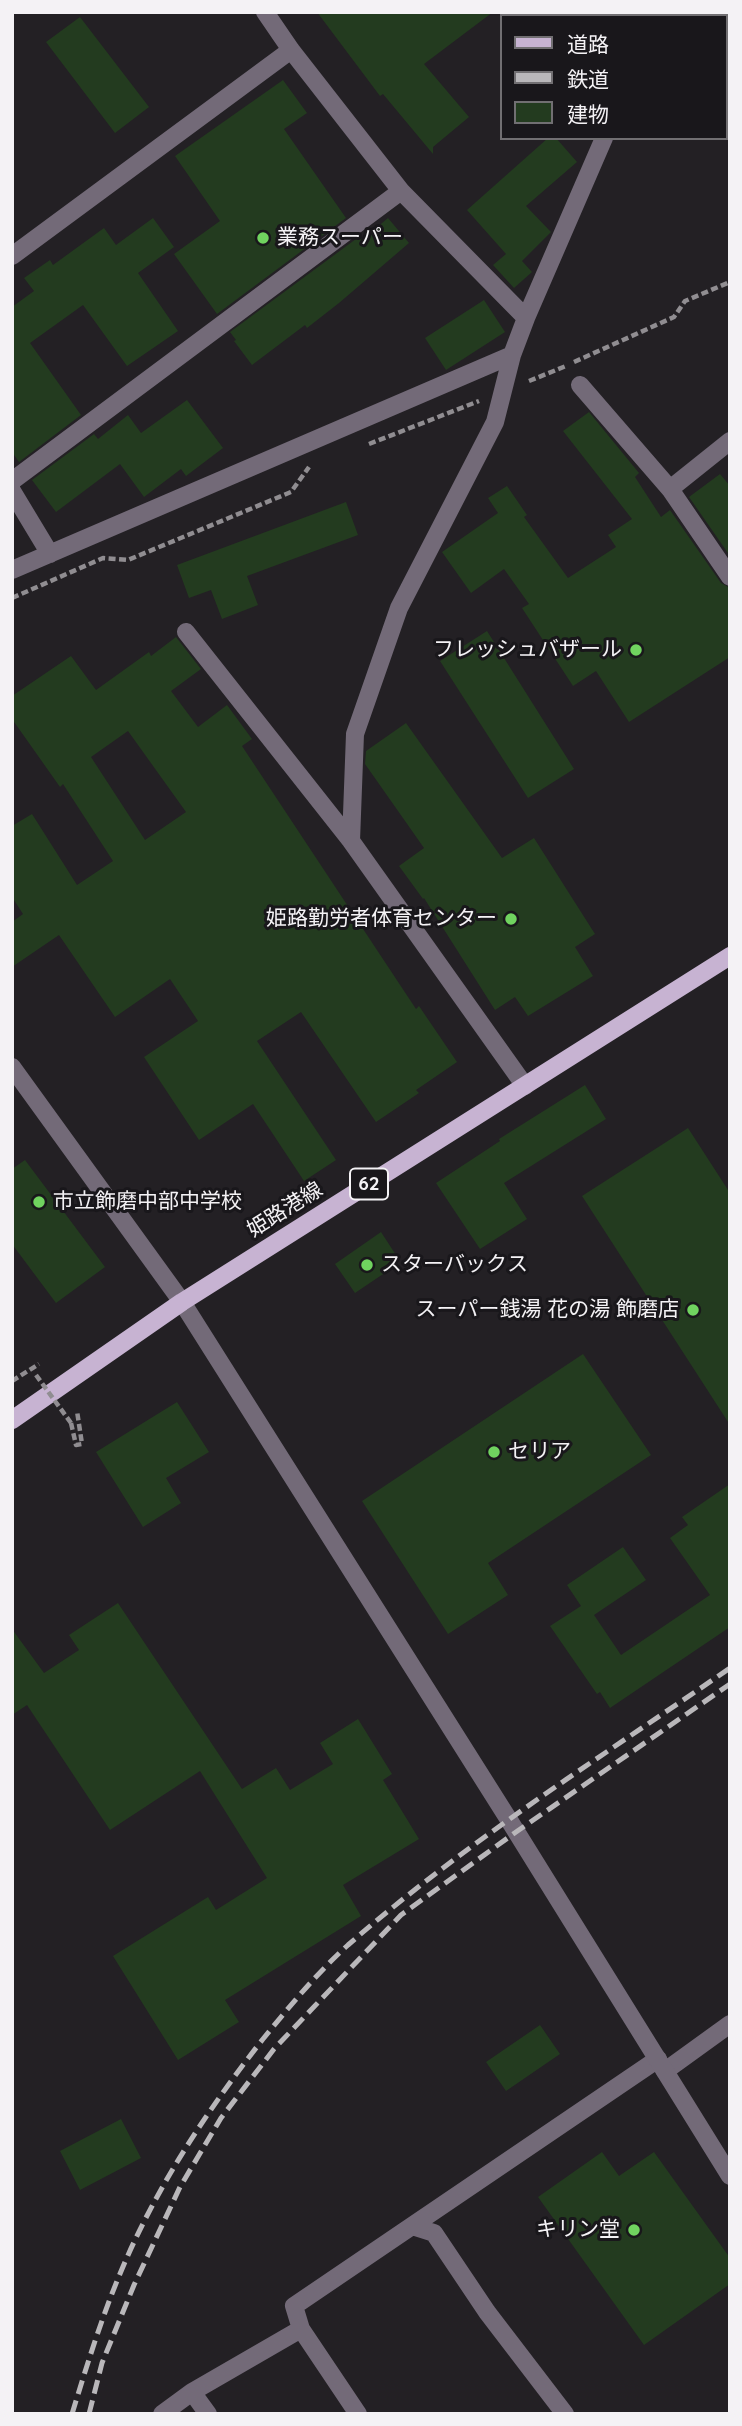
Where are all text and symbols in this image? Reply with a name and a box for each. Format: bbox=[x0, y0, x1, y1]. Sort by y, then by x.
legend bbox=[500, 14, 728, 140]
text: 道路 bbox=[567, 31, 609, 57]
text: 鉄道 bbox=[567, 66, 609, 92]
text: 建物 bbox=[567, 101, 609, 127]
place label: 業務スーパー bbox=[277, 225, 403, 251]
marker: 業務スーパー bbox=[255, 230, 271, 246]
place label: フレッシュバザール bbox=[433, 637, 622, 663]
marker: フレッシュバザール bbox=[628, 642, 644, 658]
place label: 姫路勤労者体育センター bbox=[266, 906, 497, 932]
marker: 姫路勤労者体育センター bbox=[503, 911, 519, 927]
road number: 62 bbox=[350, 1168, 388, 1200]
street label: 姫路港線 bbox=[243, 1177, 327, 1243]
place label: 市立飾磨中部中学校 bbox=[53, 1189, 242, 1215]
marker: 市立飾磨中部中学校 bbox=[31, 1194, 47, 1210]
place label: スターバックス bbox=[381, 1252, 528, 1278]
marker: スターバックス bbox=[359, 1257, 375, 1273]
place label: スーパー銭湯 花の湯 飾磨店 bbox=[416, 1297, 679, 1323]
marker: スーパー銭湯 花の湯 飾磨店 bbox=[685, 1302, 701, 1318]
place label: セリア bbox=[508, 1439, 571, 1465]
marker: セリア bbox=[486, 1444, 502, 1460]
place label: キリン堂 bbox=[536, 2217, 620, 2243]
marker: キリン堂 bbox=[626, 2222, 642, 2238]

